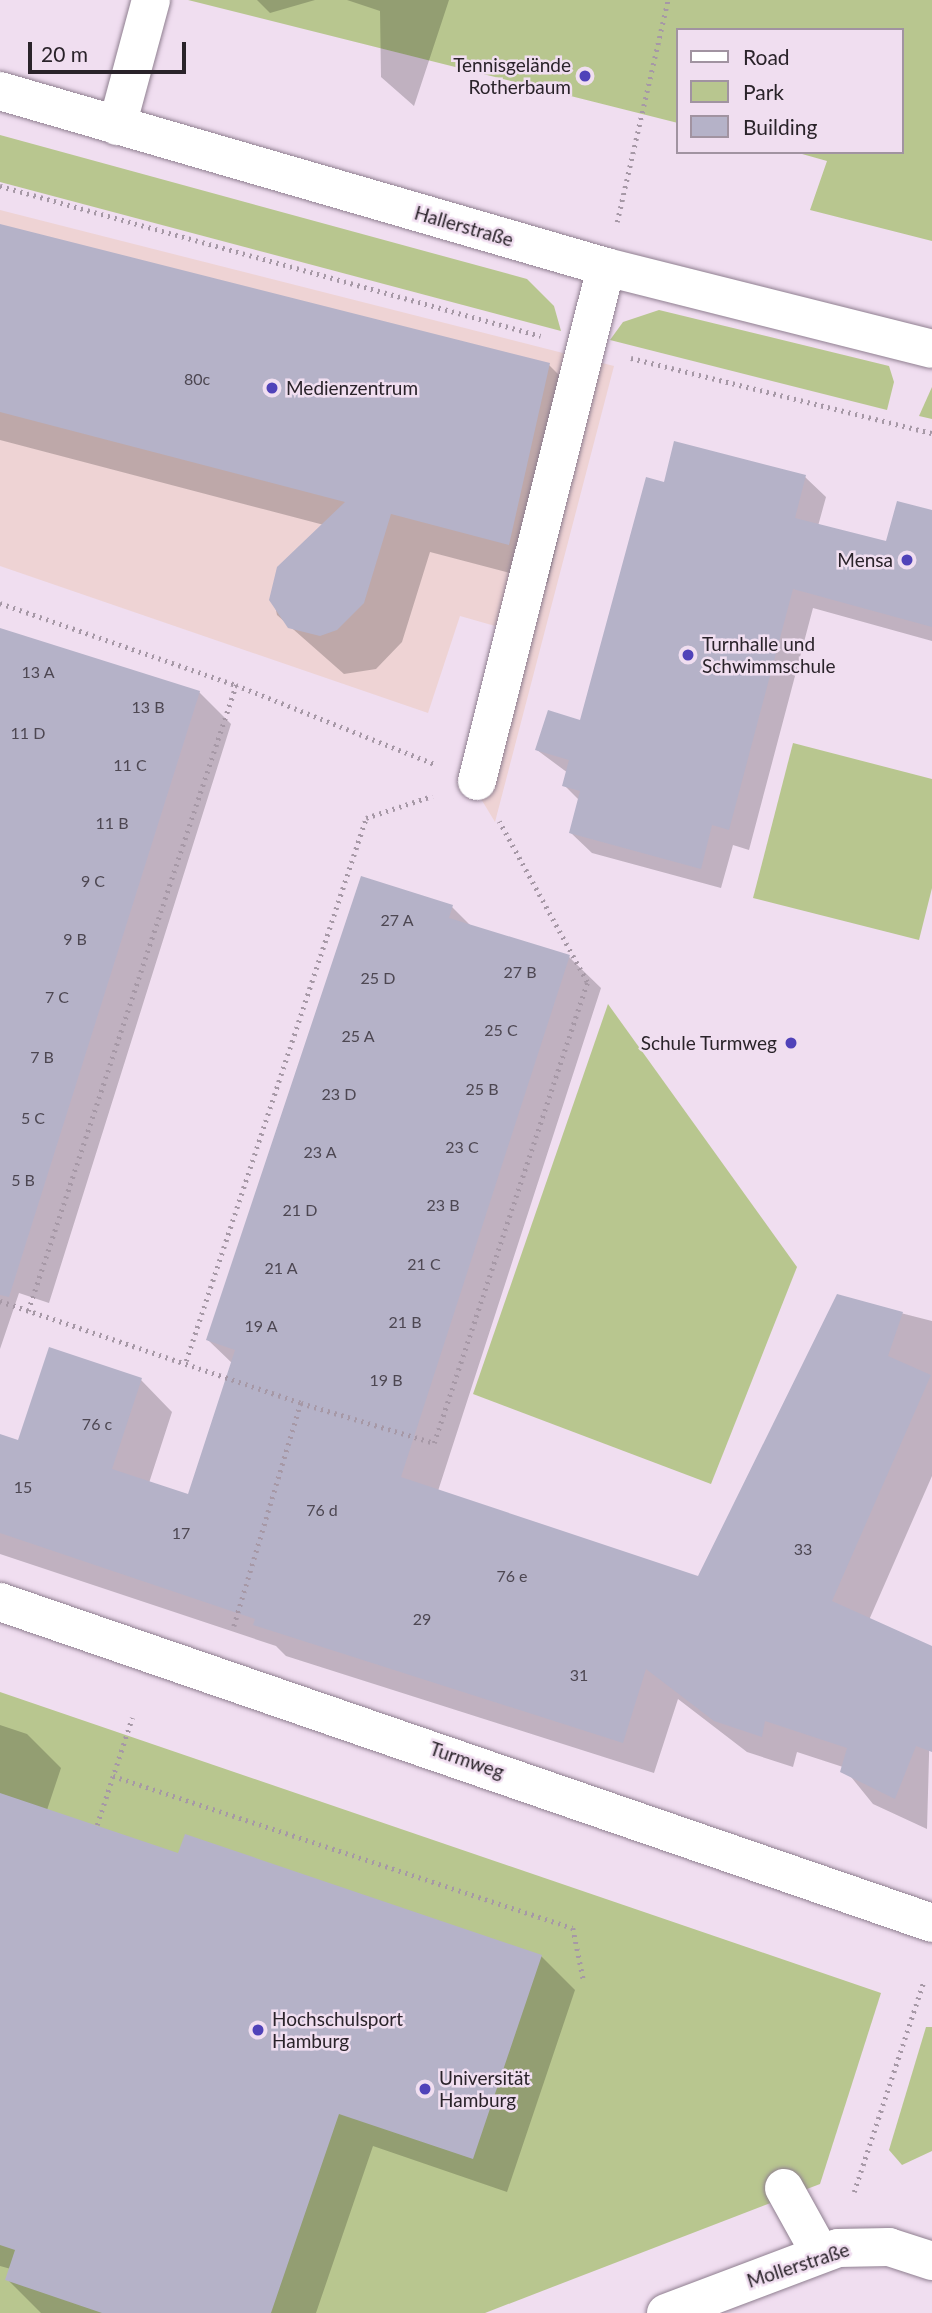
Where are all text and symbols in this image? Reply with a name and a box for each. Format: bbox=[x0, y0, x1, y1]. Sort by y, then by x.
scale bar bbox=[32, 28, 189, 72]
legend bbox=[676, 28, 904, 154]
text: 20 m bbox=[41, 41, 88, 66]
text: Road bbox=[743, 44, 790, 69]
place label: Tennisgelände Rotherbaum bbox=[453, 54, 571, 98]
marker: Tennisgelände Rotherbaum bbox=[577, 68, 593, 84]
text: Park bbox=[743, 79, 784, 104]
text: Building bbox=[743, 114, 818, 139]
street label: Hallerstraße bbox=[412, 201, 516, 251]
house number: 80c bbox=[184, 369, 210, 389]
place label: Medienzentrum bbox=[286, 377, 418, 399]
marker: Medienzentrum bbox=[264, 380, 280, 396]
place label: Mensa bbox=[837, 549, 893, 571]
marker: Mensa bbox=[899, 552, 915, 568]
place label: Turnhalle und Schwimmschule bbox=[702, 633, 836, 677]
marker: Turnhalle und Schwimmschule bbox=[680, 647, 696, 663]
house number: 13 A bbox=[21, 662, 55, 682]
house number: 13 B bbox=[132, 697, 164, 717]
house number: 11 D bbox=[11, 723, 45, 743]
house number: 11 C bbox=[113, 755, 147, 775]
house number: 11 B bbox=[96, 813, 128, 833]
house number: 9 C bbox=[81, 871, 105, 891]
house number: 27 A bbox=[380, 910, 414, 930]
house number: 9 B bbox=[63, 929, 87, 949]
house number: 27 B bbox=[504, 962, 536, 982]
house number: 25 D bbox=[361, 968, 395, 988]
house number: 7 C bbox=[45, 987, 69, 1007]
house number: 25 C bbox=[484, 1020, 518, 1040]
house number: 25 A bbox=[341, 1026, 375, 1046]
place label: Schule Turmweg bbox=[640, 1032, 777, 1054]
marker: Schule Turmweg bbox=[783, 1035, 799, 1051]
house number: 7 B bbox=[30, 1047, 54, 1067]
house number: 25 B bbox=[466, 1079, 498, 1099]
house number: 23 D bbox=[322, 1084, 356, 1104]
house number: 5 C bbox=[21, 1108, 45, 1128]
house number: 23 C bbox=[445, 1137, 479, 1157]
house number: 23 A bbox=[303, 1142, 337, 1162]
house number: 5 B bbox=[11, 1170, 35, 1190]
house number: 23 B bbox=[427, 1195, 459, 1215]
house number: 21 D bbox=[283, 1200, 317, 1220]
house number: 21 C bbox=[407, 1254, 441, 1274]
house number: 21 A bbox=[264, 1258, 298, 1278]
house number: 21 B bbox=[389, 1312, 421, 1332]
house number: 19 A bbox=[244, 1316, 278, 1336]
house number: 19 B bbox=[370, 1370, 402, 1390]
house number: 76 c bbox=[82, 1414, 112, 1434]
house number: 15 bbox=[14, 1477, 32, 1497]
house number: 76 d bbox=[306, 1500, 338, 1520]
house number: 17 bbox=[172, 1523, 190, 1543]
house number: 33 bbox=[794, 1539, 812, 1559]
house number: 76 e bbox=[496, 1566, 528, 1586]
house number: 29 bbox=[413, 1609, 431, 1629]
house number: 31 bbox=[570, 1665, 588, 1685]
street label: Turmweg bbox=[427, 1737, 507, 1783]
place label: Hochschulsport Hamburg bbox=[272, 2008, 403, 2052]
marker: Hochschulsport Hamburg bbox=[250, 2022, 266, 2038]
place label: Universität Hamburg bbox=[439, 2067, 530, 2111]
marker: Universität Hamburg bbox=[417, 2081, 433, 2097]
street label: Mollerstraße bbox=[744, 2238, 852, 2292]

